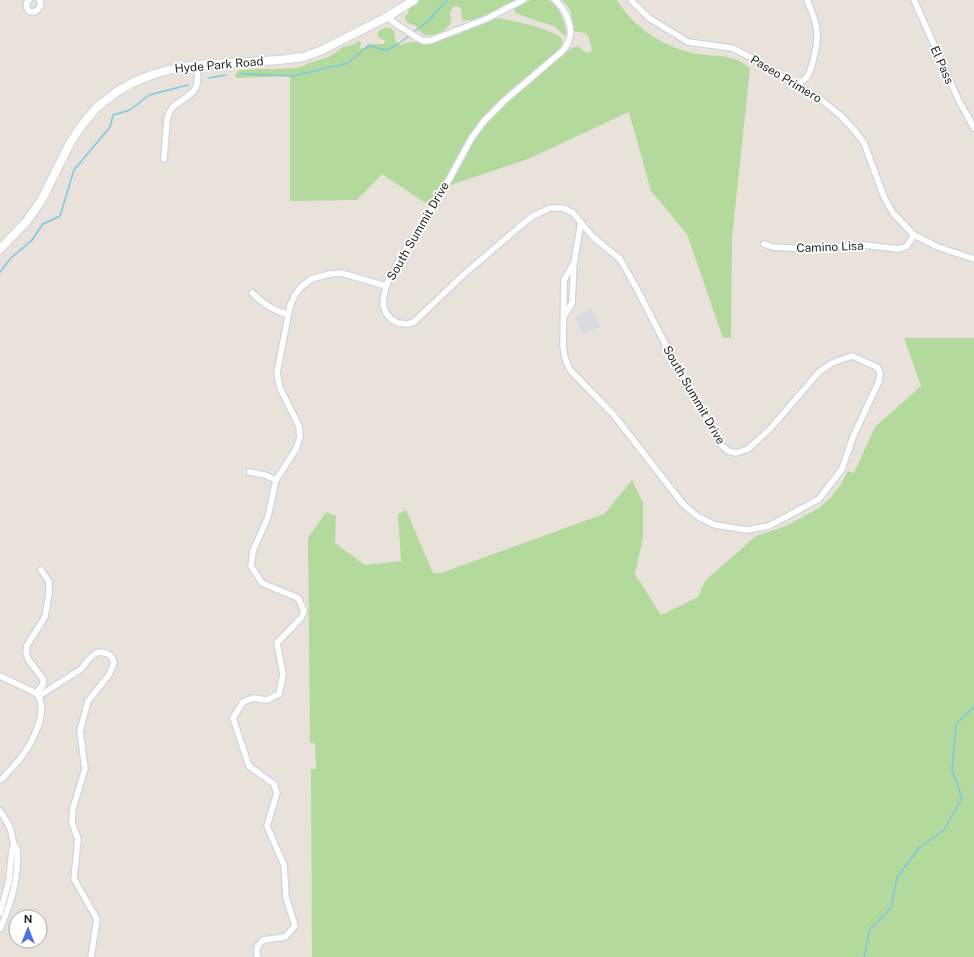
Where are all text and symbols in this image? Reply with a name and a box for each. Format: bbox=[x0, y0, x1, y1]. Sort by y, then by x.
street label: El Pass bbox=[927, 44, 957, 86]
street label: Paseo Primero bbox=[748, 52, 824, 106]
street label: Hyde Park Road bbox=[174, 54, 264, 76]
street label: South Summit Drive bbox=[384, 179, 452, 283]
street label: Camino Lisa bbox=[796, 239, 864, 255]
street label: South Summit Drive bbox=[660, 343, 728, 447]
north arrow bbox=[8, 909, 48, 949]
text: N bbox=[24, 913, 32, 925]

